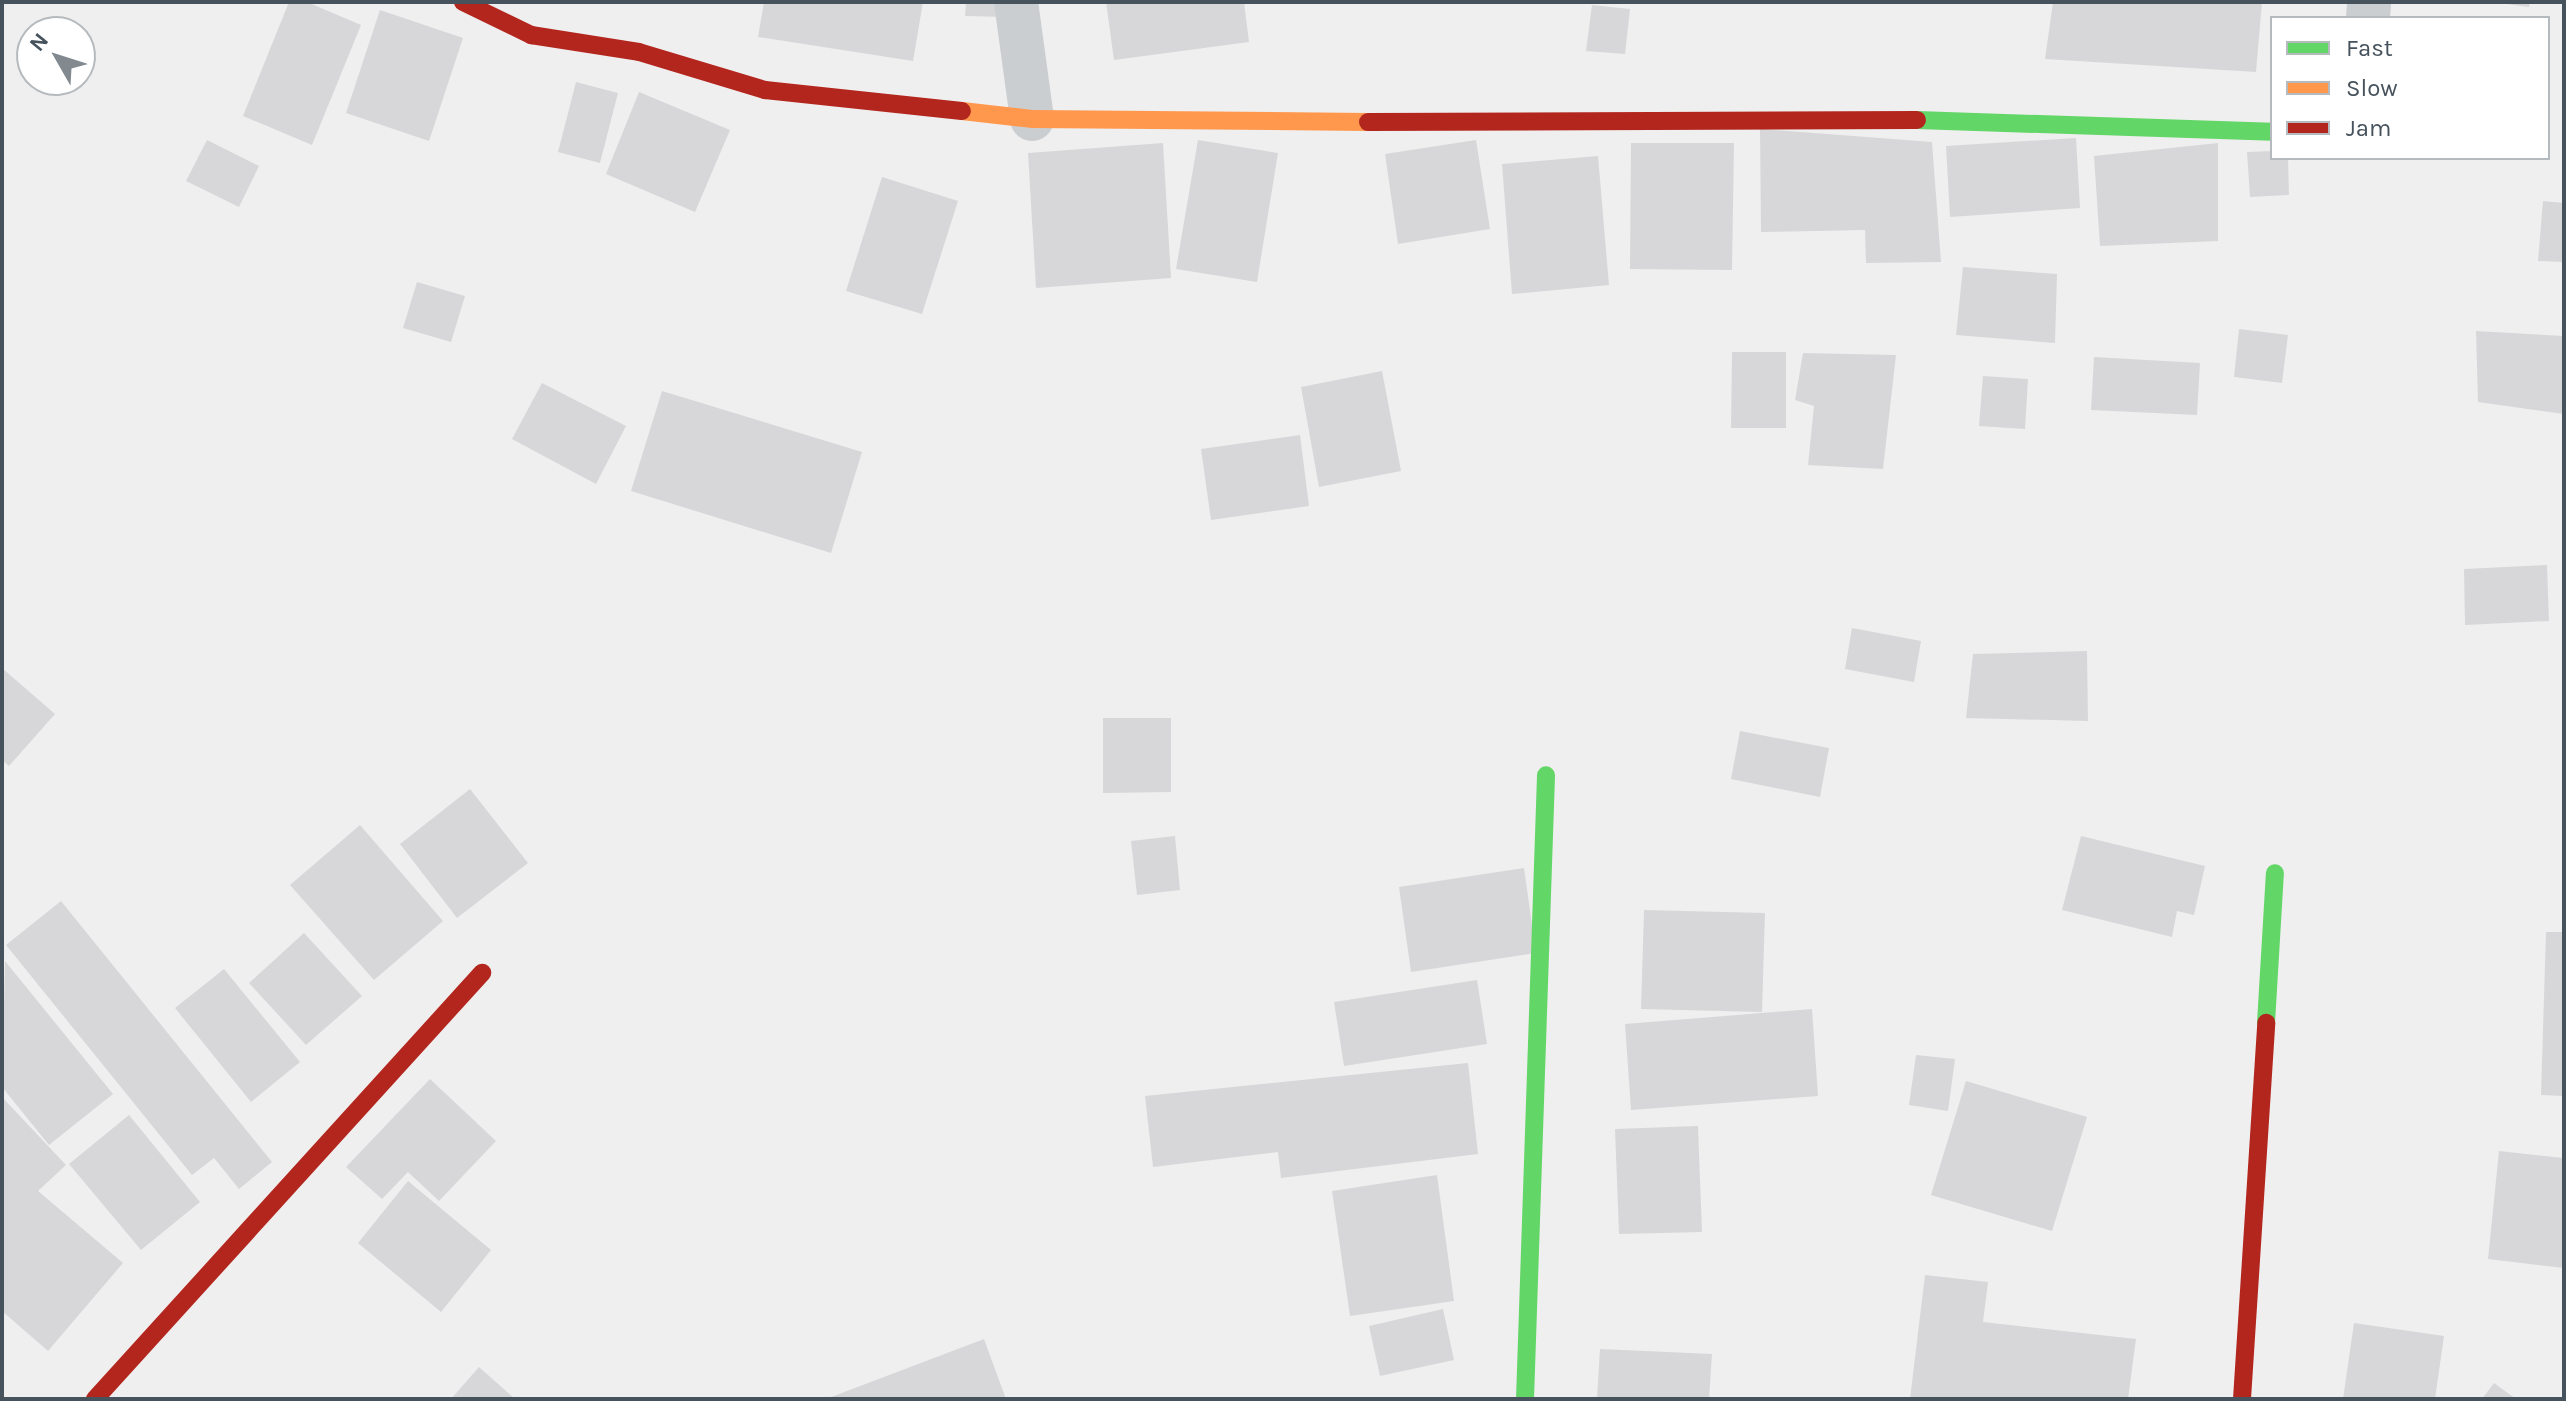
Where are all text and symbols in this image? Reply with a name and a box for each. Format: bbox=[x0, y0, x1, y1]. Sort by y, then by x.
north arrow bbox=[16, 16, 96, 96]
legend bbox=[2270, 16, 2550, 160]
text: N bbox=[24, 28, 54, 56]
text: Fast bbox=[2346, 34, 2393, 62]
text: Slow bbox=[2346, 74, 2398, 102]
text: Jam bbox=[2346, 114, 2391, 142]

